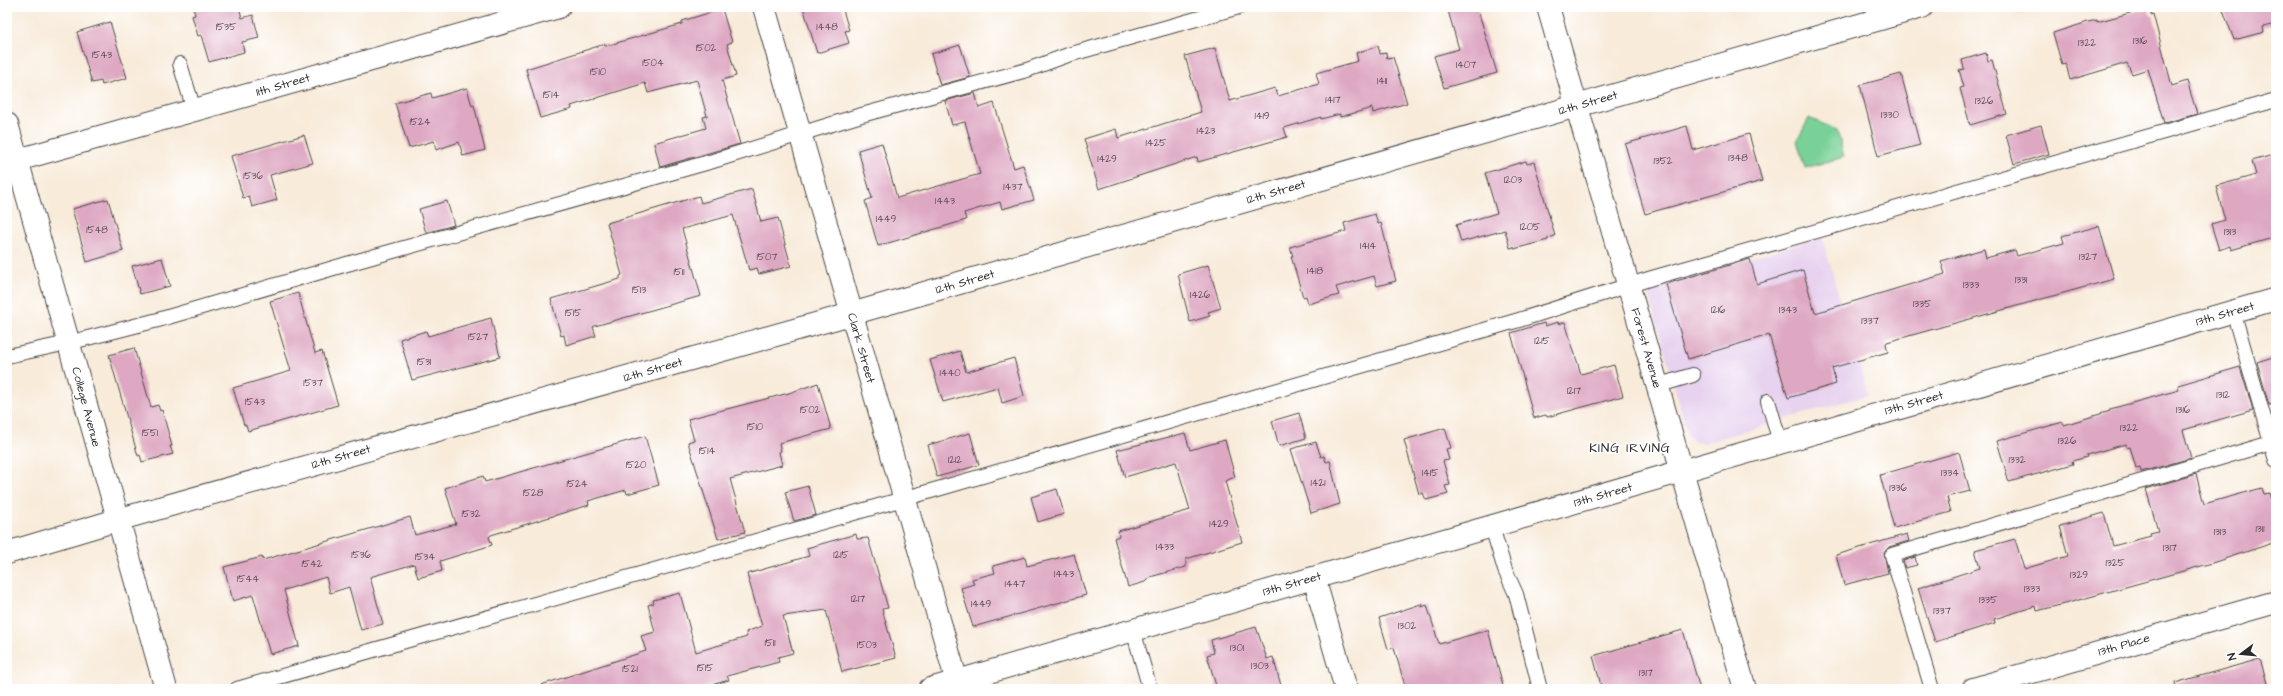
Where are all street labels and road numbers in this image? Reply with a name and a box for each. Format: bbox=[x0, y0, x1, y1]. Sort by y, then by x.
street label: 11th Street bbox=[254, 69, 312, 101]
street label: 12th Street bbox=[1556, 86, 1620, 120]
street label: 12th Street bbox=[1244, 175, 1308, 209]
street label: 12th Street bbox=[933, 265, 997, 299]
street label: 13th Street bbox=[2194, 297, 2256, 330]
street label: Forest Avenue bbox=[1626, 306, 1666, 391]
street label: Clark Street bbox=[843, 311, 879, 385]
street label: 12th Street bbox=[621, 353, 685, 387]
street label: College Avenue bbox=[66, 365, 105, 450]
street label: 13th Street bbox=[1883, 386, 1945, 419]
street label: 12th Street bbox=[309, 440, 373, 474]
street label: 13th Street bbox=[1572, 478, 1634, 511]
street label: 13th Street bbox=[1261, 567, 1323, 600]
street label: 13th Place bbox=[2096, 629, 2152, 660]

